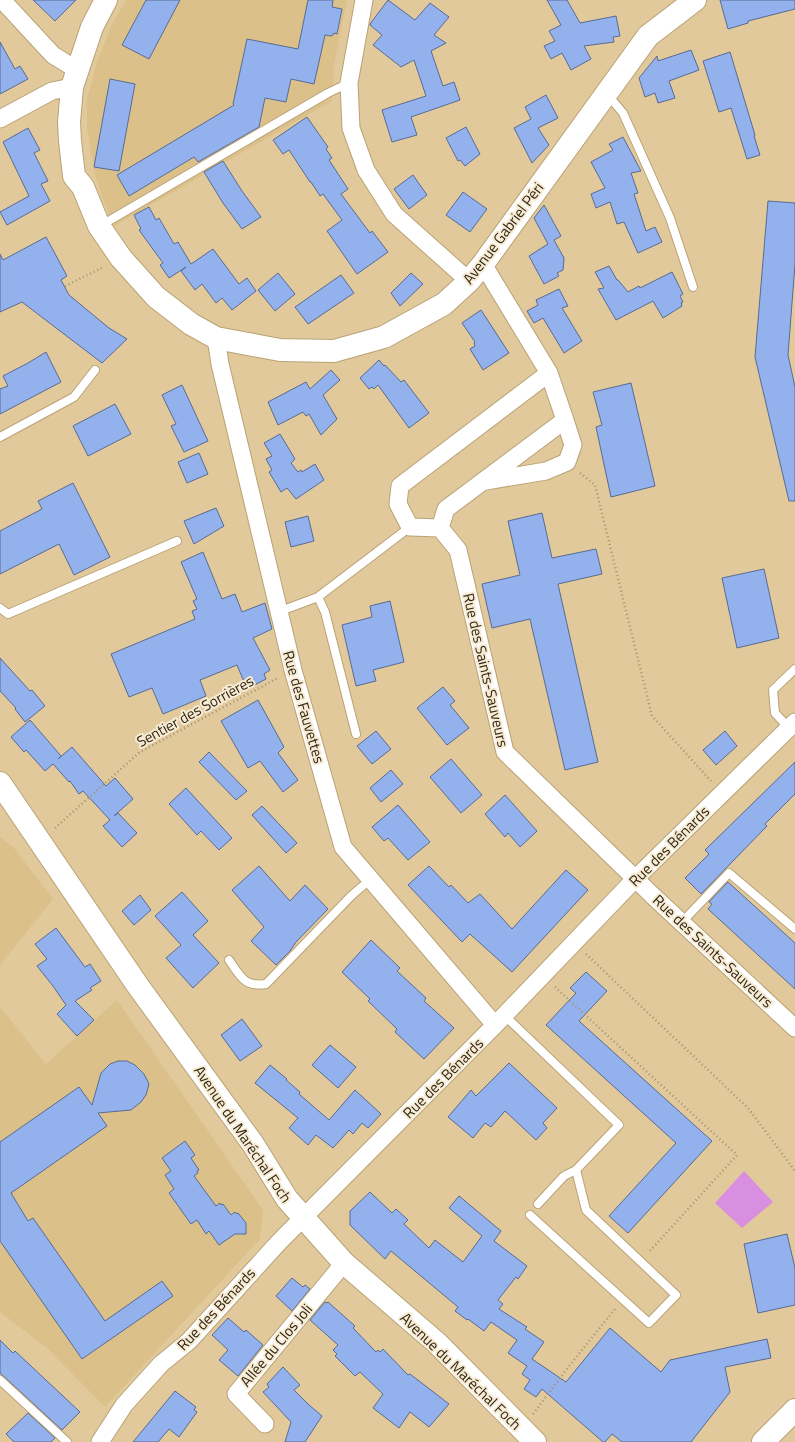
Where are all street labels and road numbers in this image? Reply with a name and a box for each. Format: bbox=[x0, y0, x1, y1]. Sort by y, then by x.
street label: Avenue Gabriel Péri bbox=[457, 177, 549, 289]
street label: Rue des Saints-Sauveurs bbox=[457, 591, 515, 749]
street label: Rue des Fauvettes bbox=[277, 648, 331, 766]
street label: Sentier des Sorrières bbox=[132, 669, 258, 753]
street label: Rue des Bénards bbox=[623, 800, 715, 892]
street label: Rue des Saints-Sauveurs bbox=[648, 889, 778, 1013]
street label: Rue des Bénards bbox=[397, 1032, 489, 1124]
street label: Avenue du Maréchal Foch bbox=[188, 1061, 298, 1207]
street label: Rue des Bénards bbox=[171, 1262, 261, 1356]
street label: Allée du Clos Joli bbox=[234, 1298, 318, 1392]
street label: Avenue du Maréchal Foch bbox=[395, 1307, 527, 1435]

